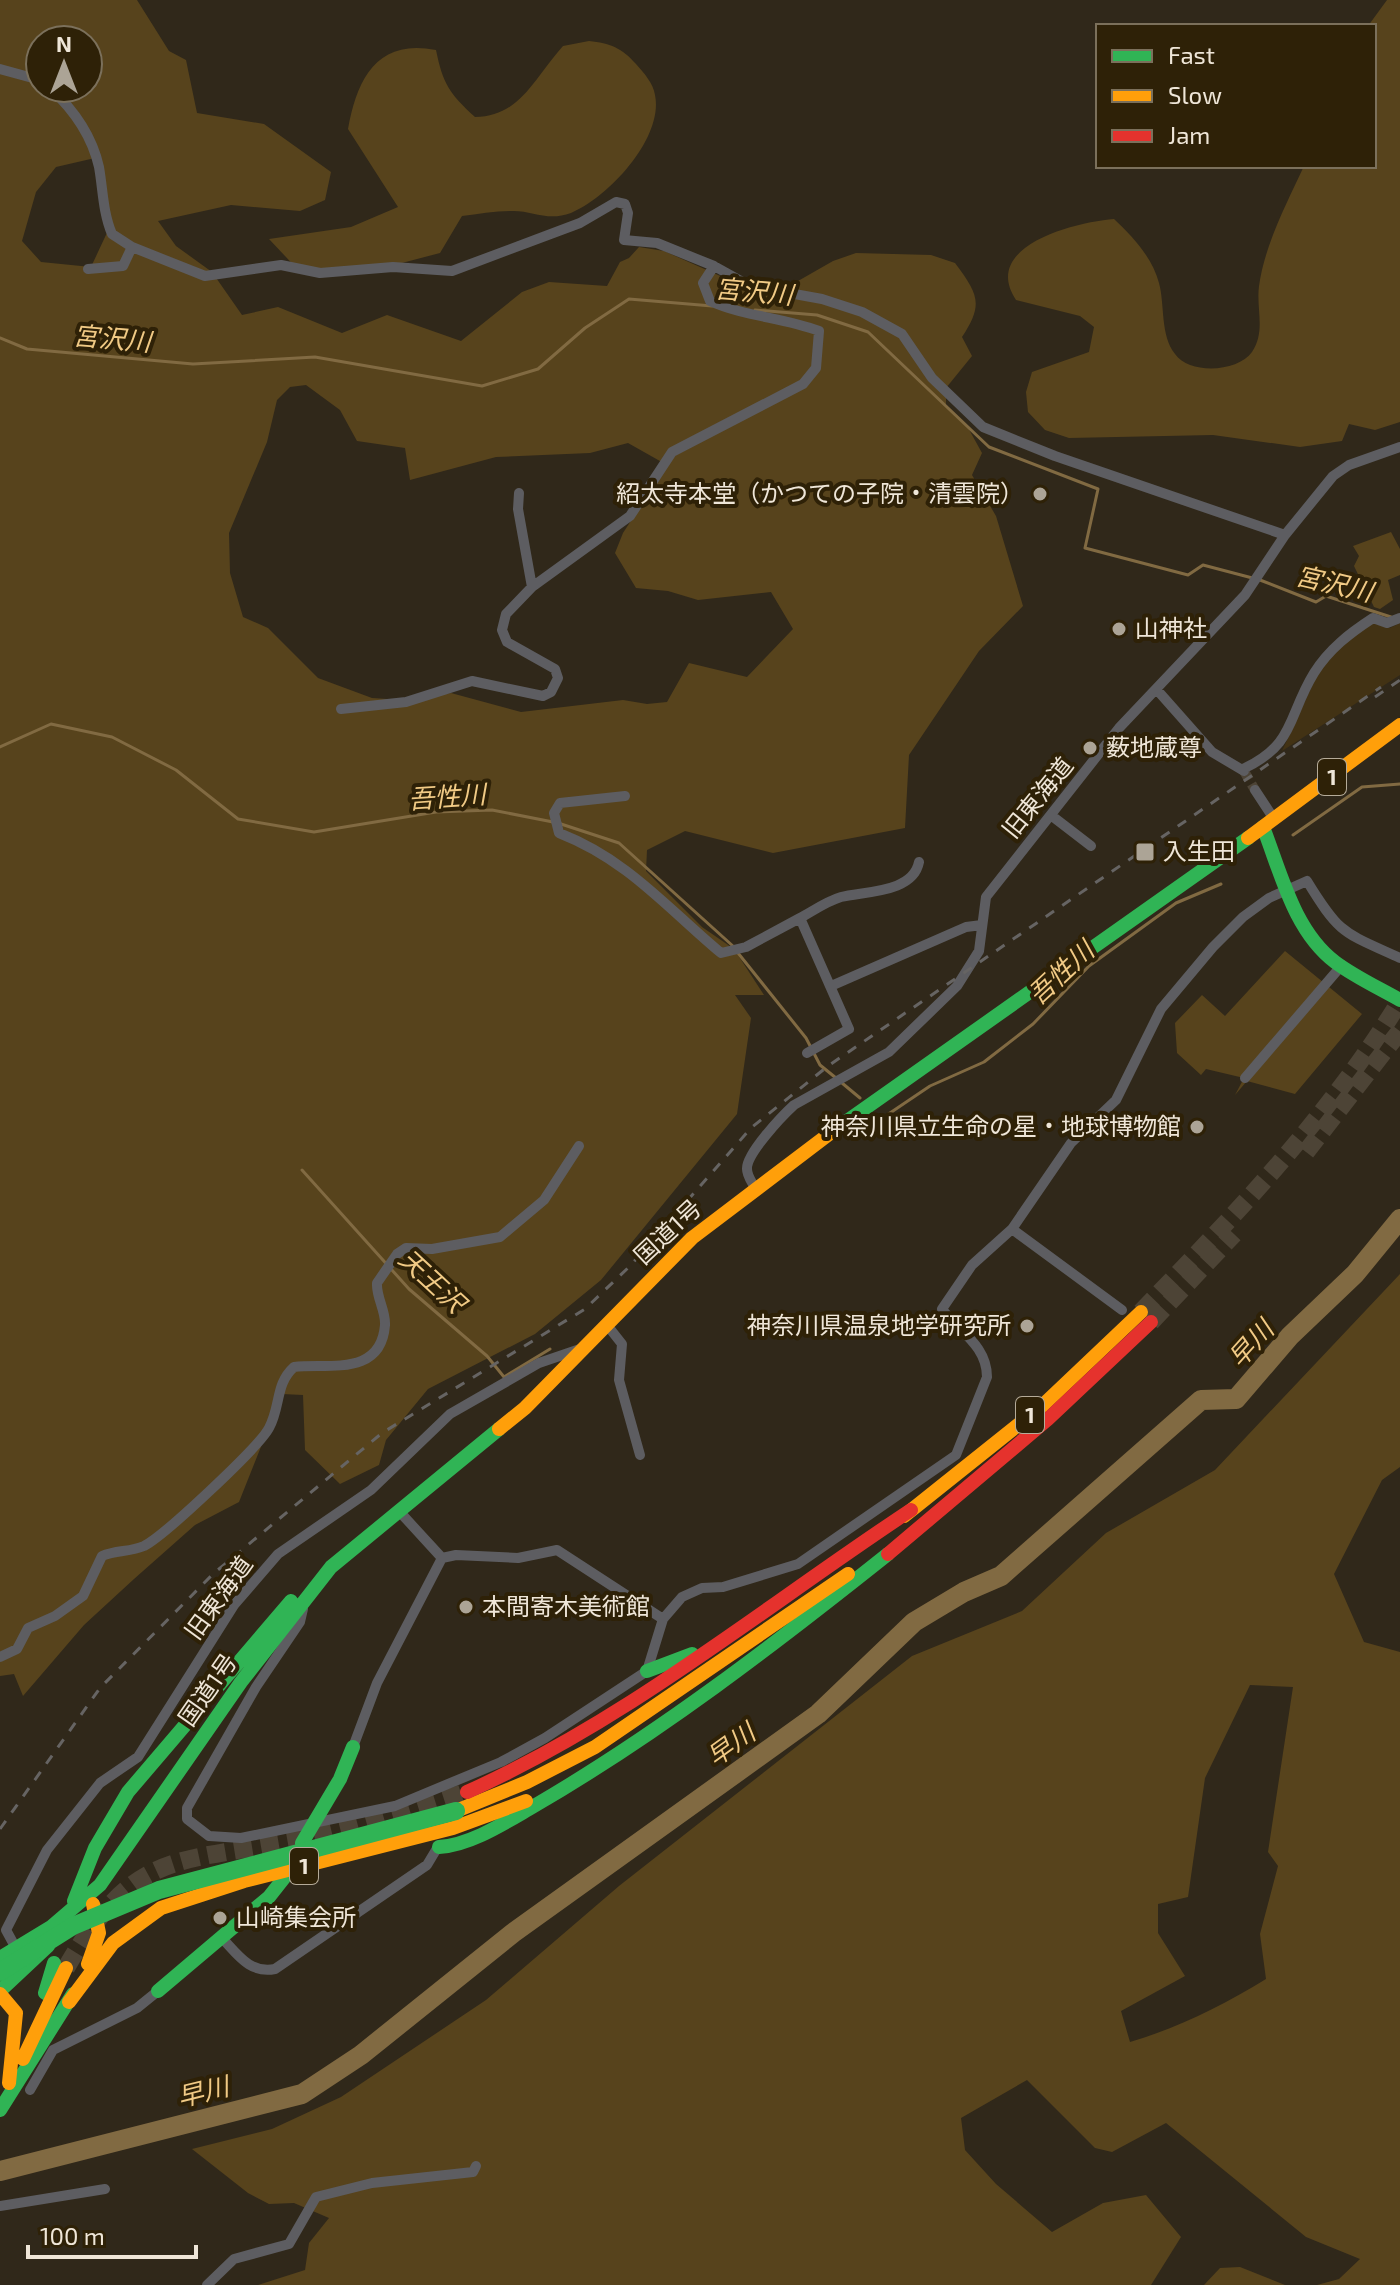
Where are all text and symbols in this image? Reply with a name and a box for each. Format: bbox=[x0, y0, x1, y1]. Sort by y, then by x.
north arrow bbox=[24, 24, 104, 104]
legend bbox=[1096, 24, 1376, 168]
text: N bbox=[56, 30, 72, 56]
text: Fast bbox=[1168, 40, 1215, 69]
text: Slow bbox=[1168, 80, 1222, 109]
text: Jam bbox=[1168, 120, 1210, 149]
water label: 宮沢川 bbox=[714, 272, 797, 310]
water label: 宮沢川 bbox=[72, 319, 155, 357]
place label: 紹太寺本堂（かつての子院・清雲院） bbox=[616, 478, 1024, 507]
marker: 紹太寺本堂（かつての子院・清雲院） bbox=[1031, 485, 1049, 503]
water label: 宮沢川 bbox=[1293, 559, 1379, 607]
place label: 山神社 bbox=[1135, 613, 1207, 642]
marker: 山神社 bbox=[1110, 620, 1128, 638]
place label: 薮地蔵尊 bbox=[1106, 732, 1202, 761]
marker: 薮地蔵尊 bbox=[1081, 739, 1099, 757]
street label: 旧東海道 bbox=[995, 751, 1078, 843]
road number: 1 bbox=[1318, 759, 1346, 795]
water label: 吾性川 bbox=[407, 777, 490, 814]
place label: 入生田 bbox=[1163, 836, 1235, 865]
marker: 入生田 bbox=[1134, 841, 1156, 863]
water label: 吾性川 bbox=[1021, 932, 1101, 1010]
place label: 神奈川県立生命の星・地球博物館 bbox=[821, 1111, 1181, 1140]
marker: 神奈川県立生命の星・地球博物館 bbox=[1188, 1118, 1206, 1136]
street label: 国道1号 bbox=[627, 1192, 707, 1269]
water label: 天王沢 bbox=[394, 1242, 474, 1320]
place label: 神奈川県温泉地学研究所 bbox=[747, 1310, 1011, 1339]
water label: 早川 bbox=[1221, 1311, 1281, 1373]
marker: 神奈川県温泉地学研究所 bbox=[1018, 1317, 1036, 1335]
road number: 1 bbox=[1016, 1397, 1044, 1433]
street label: 旧東海道 bbox=[178, 1550, 258, 1644]
place label: 本間寄木美術館 bbox=[482, 1591, 650, 1620]
marker: 本間寄木美術館 bbox=[457, 1598, 475, 1616]
street label: 国道1号 bbox=[172, 1647, 242, 1731]
water label: 早川 bbox=[700, 1714, 763, 1772]
road number: 1 bbox=[290, 1848, 318, 1884]
place label: 山崎集会所 bbox=[236, 1902, 356, 1931]
marker: 山崎集会所 bbox=[211, 1909, 229, 1927]
water label: 早川 bbox=[174, 2068, 235, 2112]
scale bar bbox=[28, 2209, 196, 2259]
text: 100 m bbox=[40, 2221, 105, 2250]

